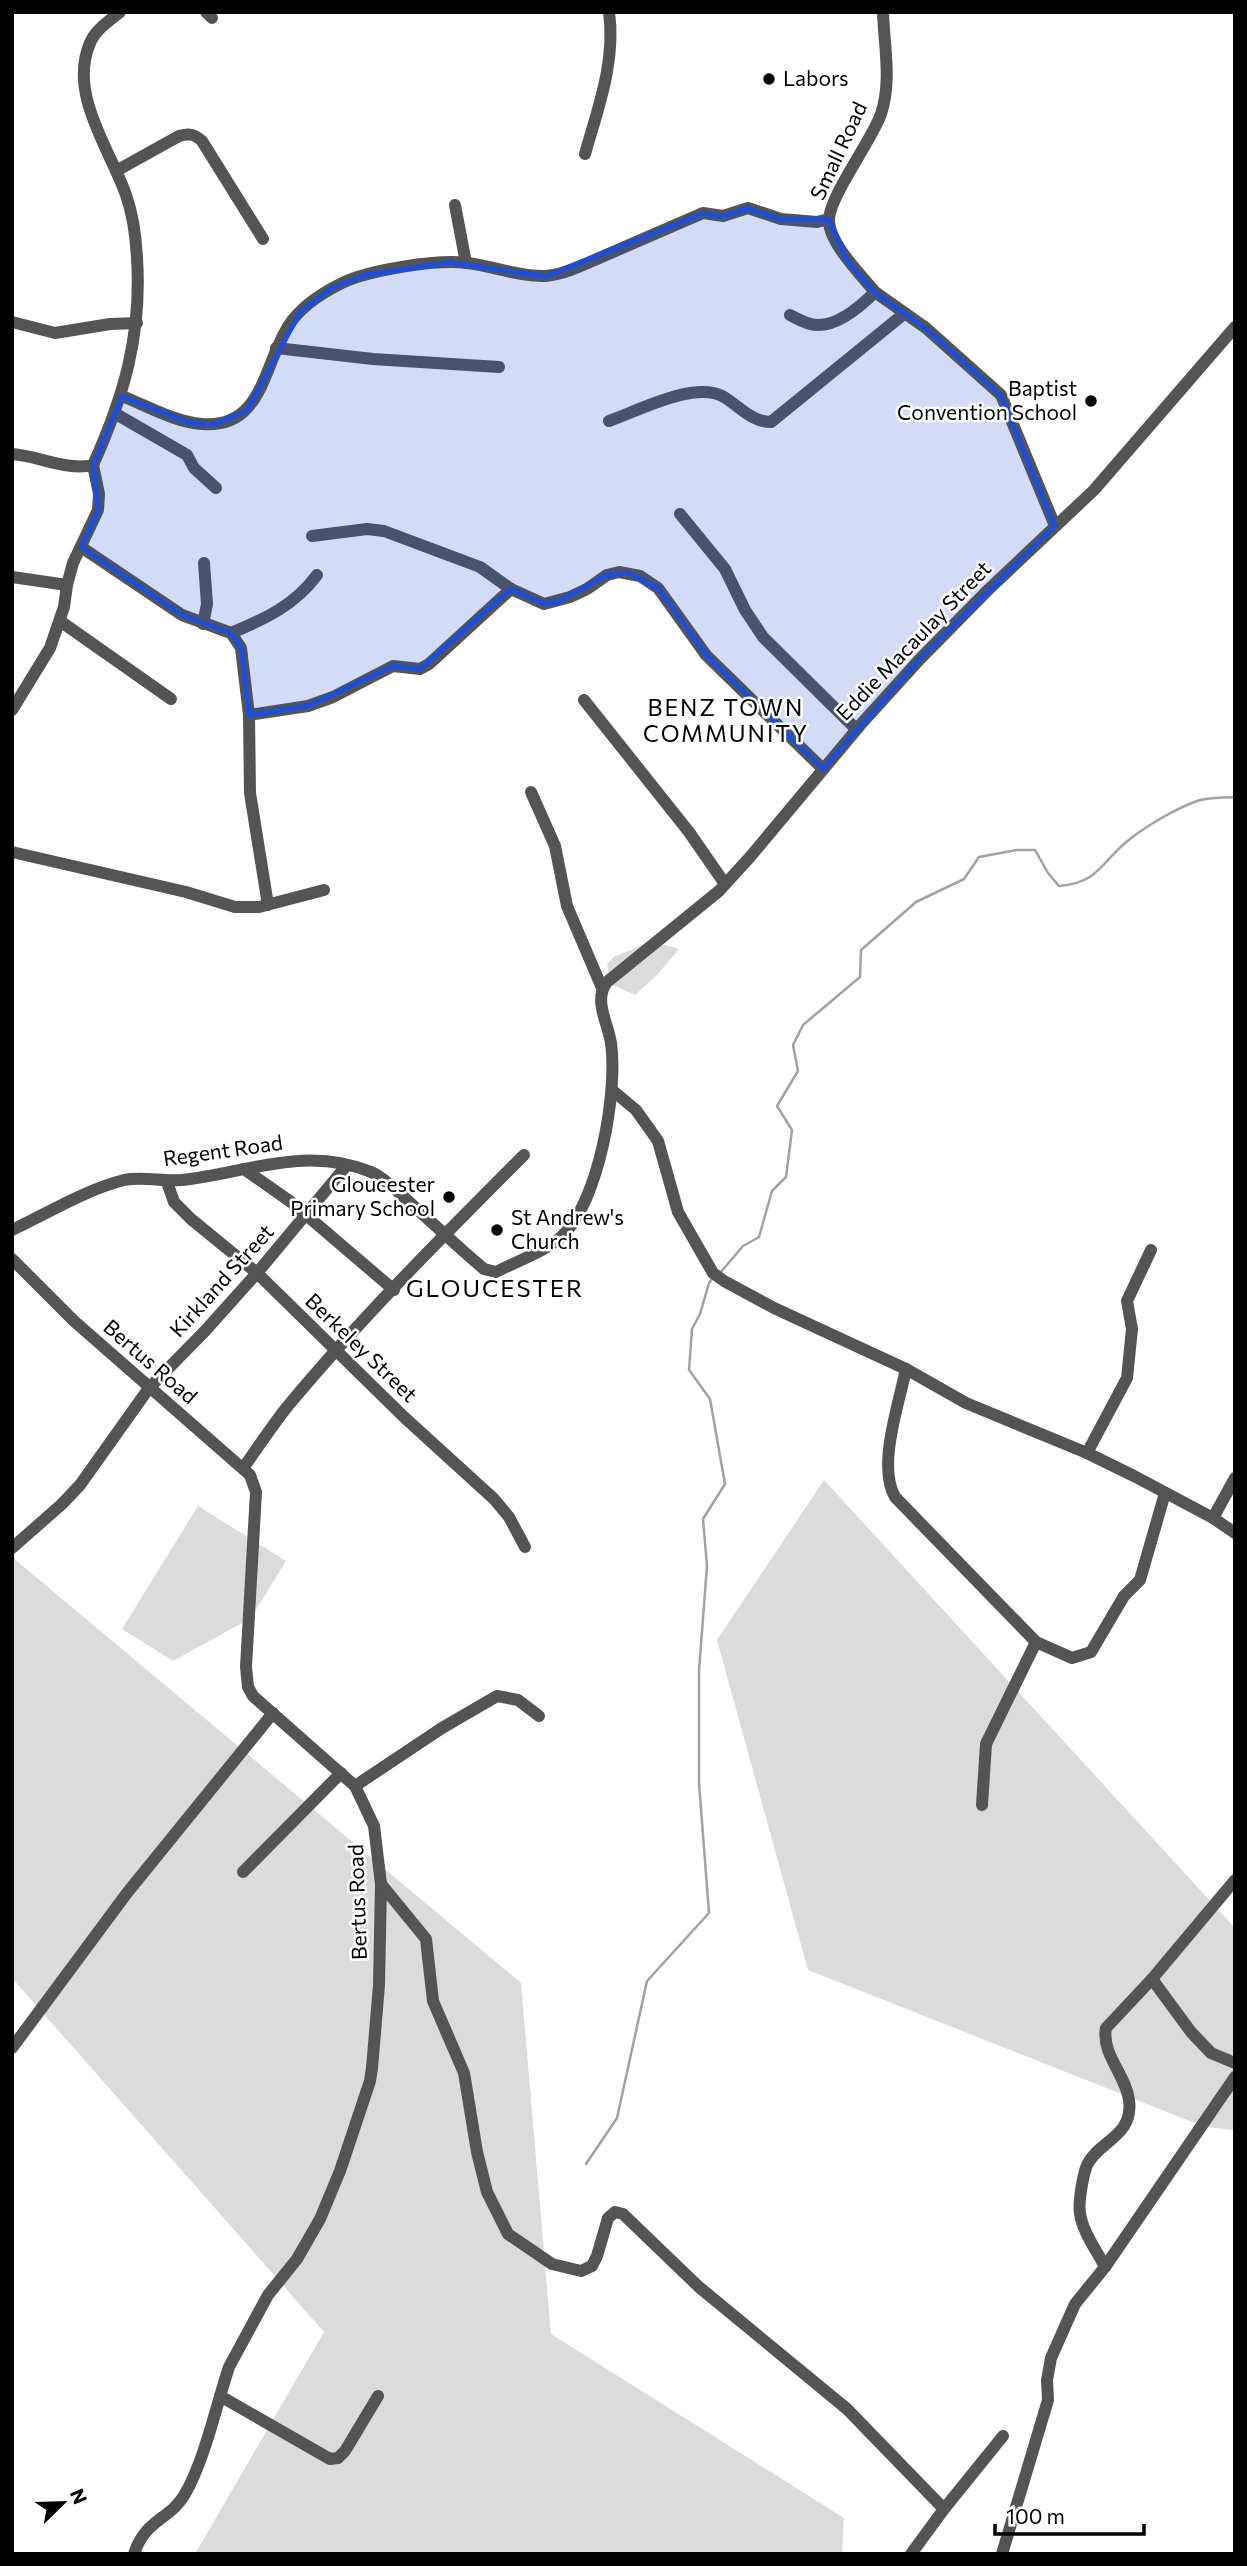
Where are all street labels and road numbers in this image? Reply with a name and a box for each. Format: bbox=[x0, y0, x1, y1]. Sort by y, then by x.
street label: Small Road bbox=[804, 97, 871, 203]
street label: Eddie Macaulay Street bbox=[830, 555, 995, 725]
street label: Regent Road bbox=[161, 1129, 284, 1170]
street label: Kirkland Street bbox=[164, 1218, 278, 1342]
street label: Berkeley Street bbox=[301, 1287, 423, 1406]
street label: Bertus Road bbox=[99, 1313, 203, 1408]
street label: Bertus Road bbox=[342, 1844, 371, 1960]

